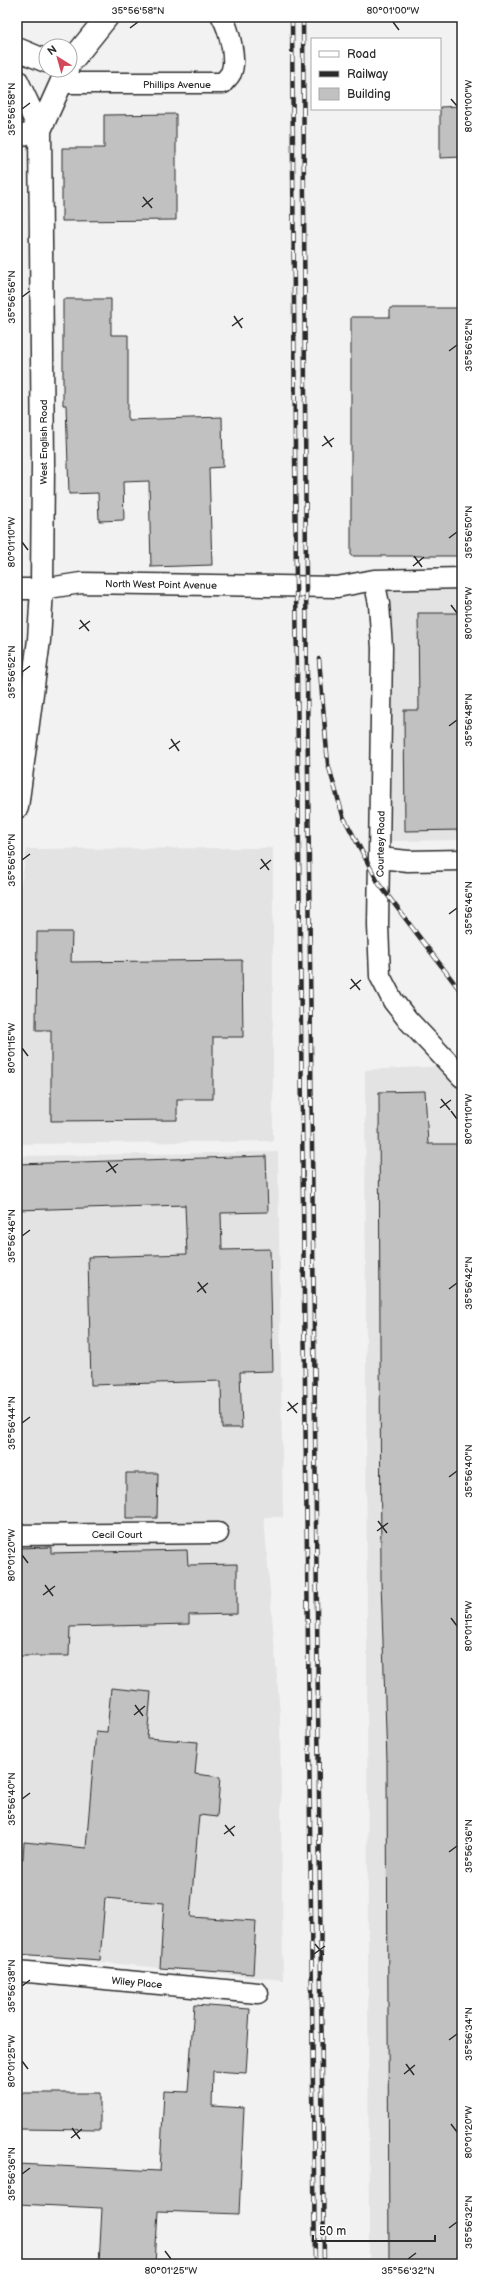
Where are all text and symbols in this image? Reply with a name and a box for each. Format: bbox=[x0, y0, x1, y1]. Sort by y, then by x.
text: 35°56'58"N bbox=[111, 5, 165, 17]
text: 80°01'00"W bbox=[367, 5, 419, 17]
north arrow bbox=[38, 38, 78, 78]
legend bbox=[311, 38, 441, 110]
text: N bbox=[45, 43, 59, 58]
text: Road bbox=[347, 47, 376, 62]
text: Railway bbox=[347, 67, 389, 82]
street label: Phillips Avenue bbox=[143, 79, 211, 91]
text: 80°01'00"W bbox=[463, 80, 475, 132]
text: 35°56'58"N bbox=[6, 82, 18, 136]
text: Building bbox=[347, 87, 391, 102]
text: 35°56'56"N bbox=[6, 270, 18, 324]
text: 35°56'52"N bbox=[463, 318, 475, 372]
street label: West English Road bbox=[38, 399, 50, 485]
text: 35°56'50"N bbox=[463, 505, 475, 559]
text: 80°01'10"W bbox=[6, 517, 18, 567]
street label: North West Point Avenue bbox=[105, 578, 217, 592]
text: 80°01'05"W bbox=[463, 587, 475, 639]
text: 35°56'52"N bbox=[6, 645, 18, 699]
text: 35°56'48"N bbox=[463, 693, 475, 747]
street label: Courtesy Road bbox=[374, 810, 388, 877]
text: 35°56'50"N bbox=[6, 833, 18, 887]
text: 35°56'46"N bbox=[463, 881, 475, 935]
text: 80°01'15"W bbox=[6, 1023, 18, 1073]
text: 80°01'10"W bbox=[463, 1094, 475, 1144]
text: 35°56'46"N bbox=[6, 1209, 18, 1263]
text: 35°56'42"N bbox=[463, 1256, 475, 1310]
text: 35°56'44"N bbox=[6, 1396, 18, 1450]
text: 35°56'40"N bbox=[463, 1444, 475, 1498]
text: 80°01'20"W bbox=[6, 1529, 18, 1581]
street label: Cecil Court bbox=[92, 1529, 142, 1541]
text: 80°01'15"W bbox=[463, 1601, 475, 1651]
text: 35°56'40"N bbox=[6, 1772, 18, 1826]
text: 35°56'36"N bbox=[463, 1819, 475, 1873]
text: 35°56'38"N bbox=[6, 1959, 18, 2013]
street label: Wiley Place bbox=[111, 1975, 163, 1991]
text: 35°56'34"N bbox=[463, 2007, 475, 2061]
text: 80°01'25"W bbox=[6, 2035, 18, 2087]
text: 80°01'20"W bbox=[463, 2106, 475, 2158]
text: 35°56'36"N bbox=[6, 2147, 18, 2201]
text: 35°56'32"N bbox=[463, 2195, 475, 2249]
scale bar bbox=[313, 2217, 435, 2243]
text: 50 m bbox=[319, 2224, 346, 2239]
text: 80°01'25"W bbox=[145, 2265, 197, 2277]
text: 35°56'32"N bbox=[381, 2265, 435, 2277]

